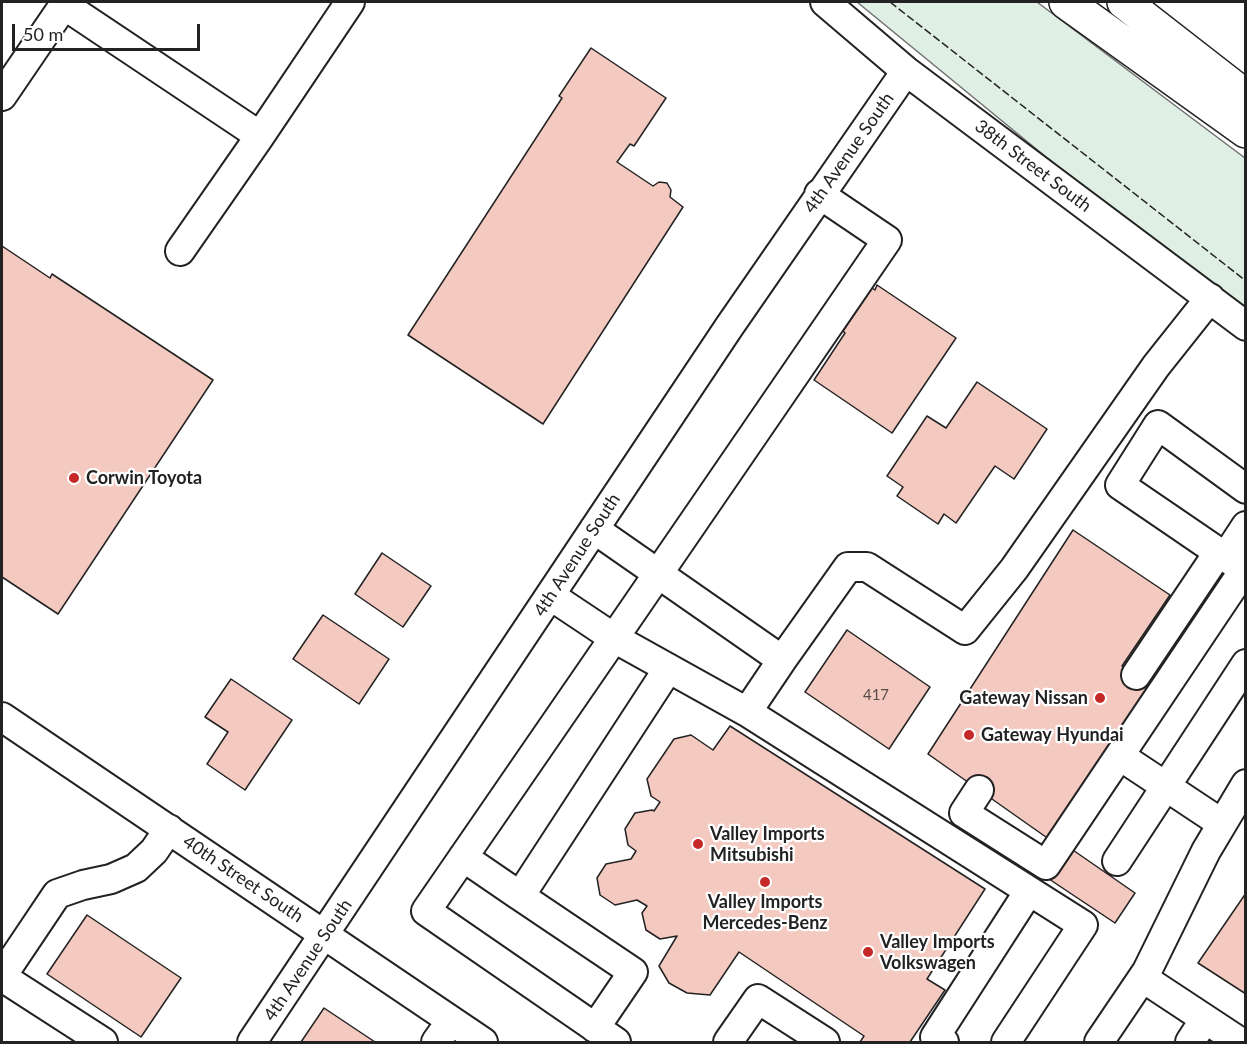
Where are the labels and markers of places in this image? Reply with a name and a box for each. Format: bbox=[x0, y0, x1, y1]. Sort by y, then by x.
place label: Corwin Toyota bbox=[86, 467, 202, 489]
marker: Corwin Toyota bbox=[67, 471, 81, 485]
place label: Gateway Nissan bbox=[959, 687, 1088, 709]
marker: Gateway Nissan bbox=[1093, 691, 1107, 705]
place label: Gateway Hyundai bbox=[981, 724, 1124, 746]
marker: Gateway Hyundai bbox=[962, 728, 976, 742]
place label: Valley Imports Mitsubishi bbox=[710, 823, 825, 866]
marker: Valley Imports Mitsubishi bbox=[691, 837, 705, 851]
marker: Valley Imports Mercedes-Benz bbox=[758, 875, 772, 889]
place label: Valley Imports Mercedes-Benz bbox=[702, 891, 828, 934]
place label: Valley Imports Volkswagen bbox=[880, 931, 995, 974]
marker: Valley Imports Volkswagen bbox=[861, 945, 875, 959]

